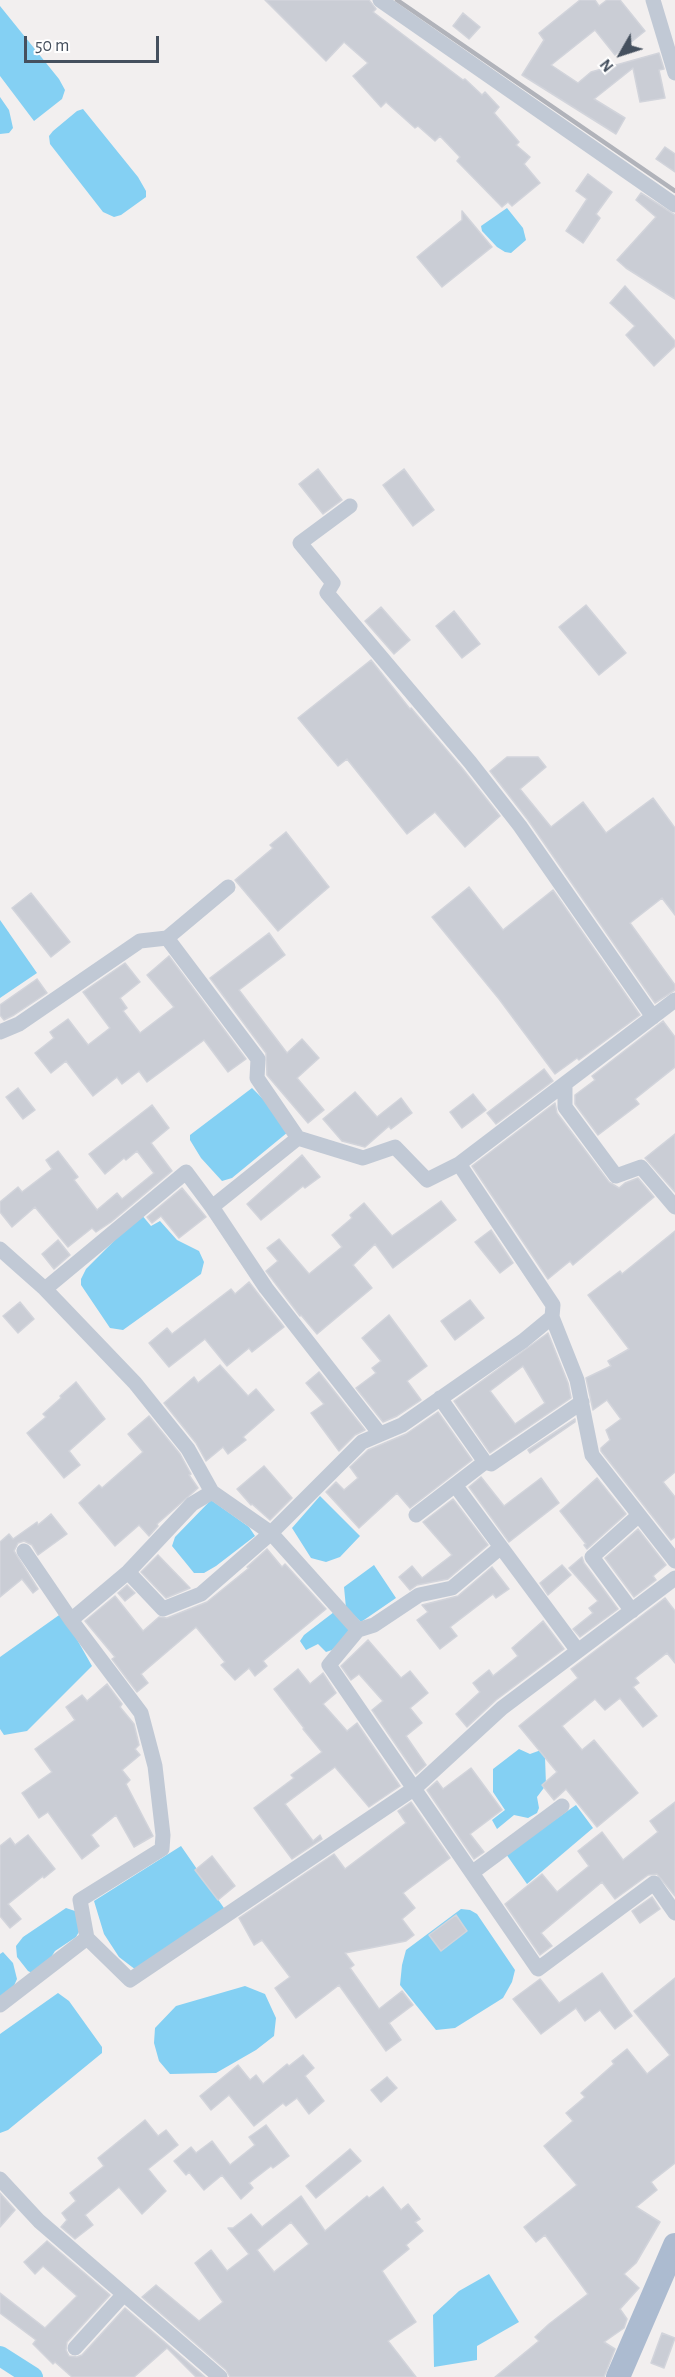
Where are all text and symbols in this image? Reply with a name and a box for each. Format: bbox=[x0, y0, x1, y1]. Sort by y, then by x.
scale bar bbox=[27, 24, 162, 62]
north arrow bbox=[591, 24, 651, 84]
text: 50 m bbox=[35, 37, 69, 55]
text: N bbox=[597, 56, 617, 75]

